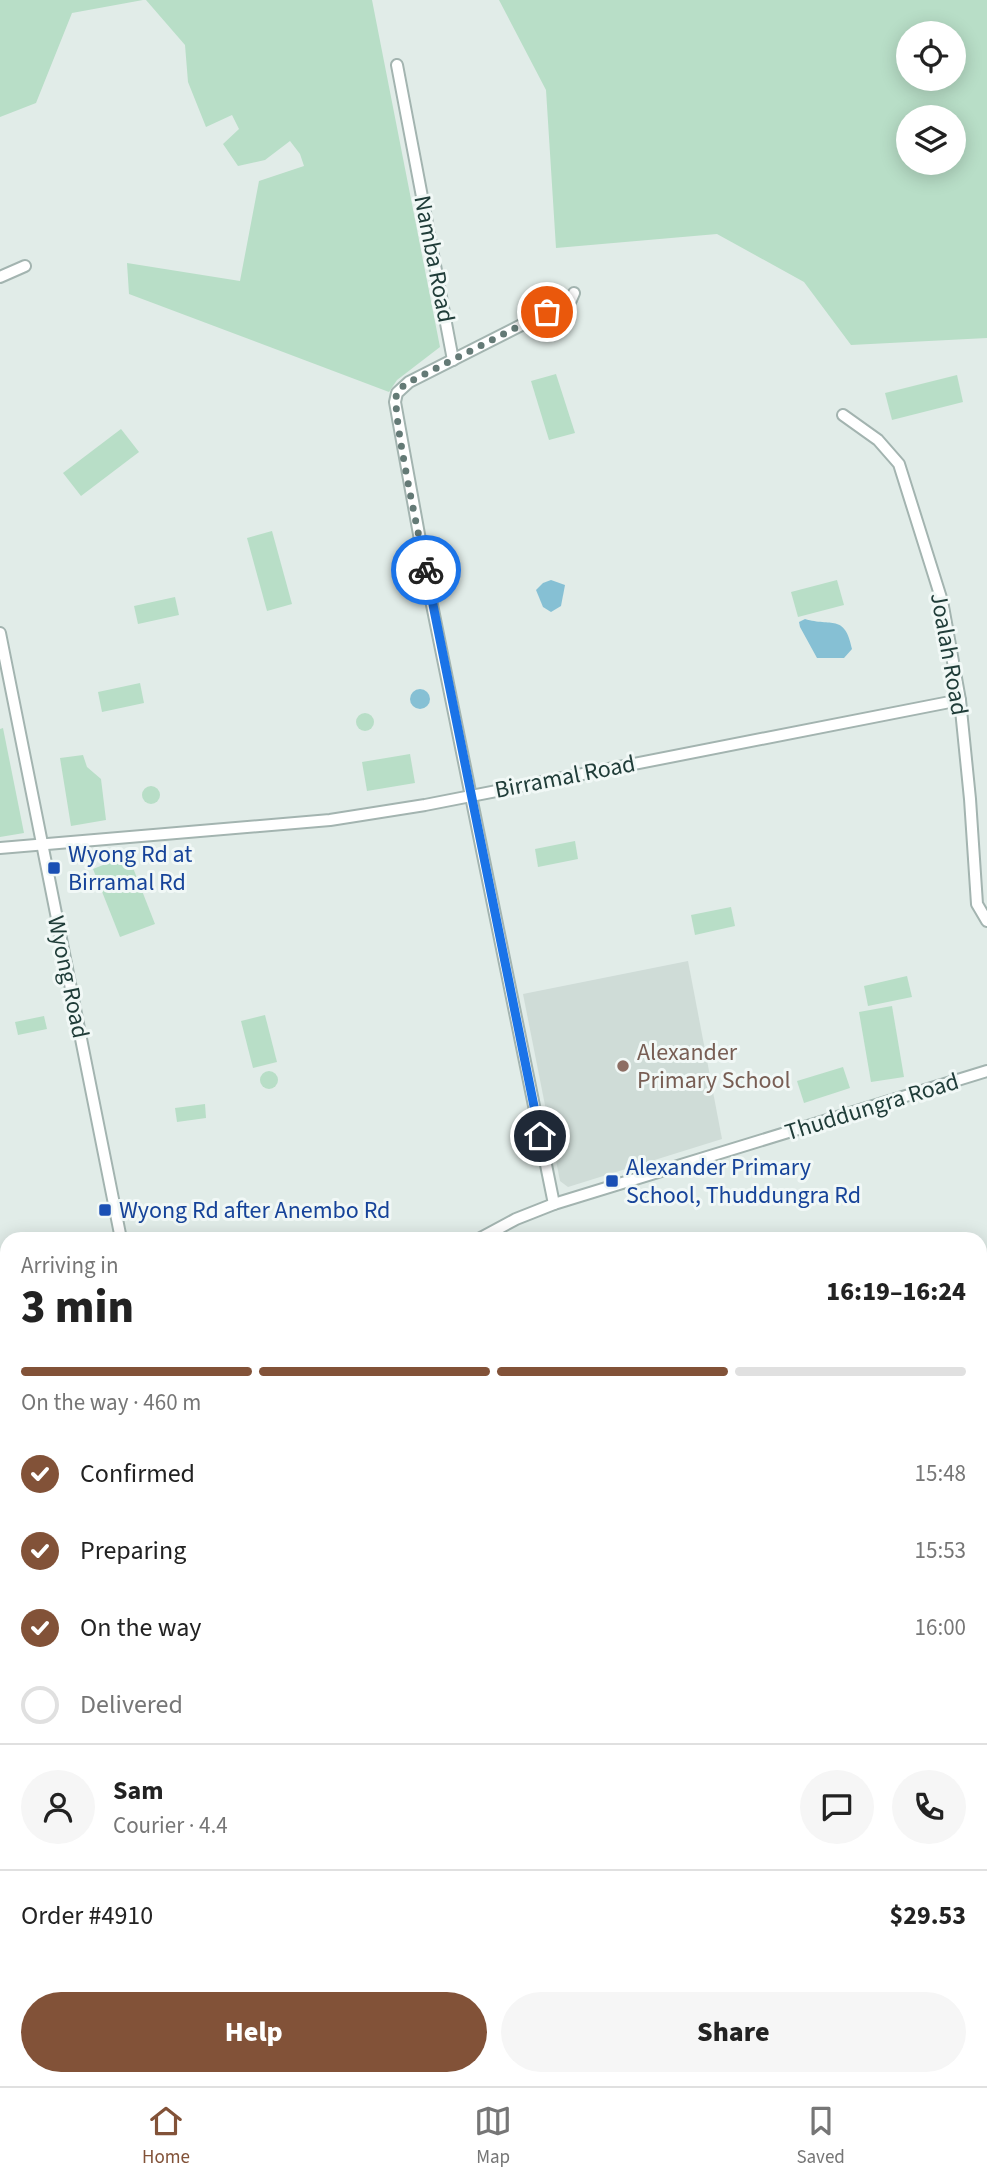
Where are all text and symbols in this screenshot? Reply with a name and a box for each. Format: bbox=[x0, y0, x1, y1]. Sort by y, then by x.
map controls bbox=[896, 21, 966, 175]
button: locate bbox=[896, 21, 966, 91]
button: layers bbox=[896, 105, 966, 175]
street label: Namba Road bbox=[405, 192, 463, 326]
pin bbox=[517, 282, 577, 342]
icon: bag bbox=[528, 293, 566, 331]
courier bbox=[391, 535, 461, 605]
icon: bike bbox=[407, 551, 445, 589]
street label: Joalah Road bbox=[921, 590, 977, 718]
street label: Birramal Road bbox=[492, 746, 638, 808]
place label: Wyong Rd at Birramal Rd bbox=[68, 837, 192, 900]
marker: Wyong Rd at Birramal Rd bbox=[46, 860, 62, 876]
street label: Wyong Road bbox=[38, 912, 98, 1042]
place label: Alexander Primary School bbox=[637, 1035, 791, 1098]
marker: Alexander Primary School bbox=[615, 1058, 631, 1074]
street label: Thuddungra Road bbox=[781, 1064, 963, 1150]
pin bbox=[510, 1106, 570, 1166]
icon: home bbox=[521, 1117, 559, 1155]
place label: Alexander Primary School, Thuddungra Rd bbox=[626, 1150, 861, 1213]
marker: Alexander Primary School, Thuddungra Rd bbox=[604, 1173, 620, 1189]
place label: Wyong Rd after Anembo Rd bbox=[119, 1193, 390, 1228]
marker: Wyong Rd after Anembo Rd bbox=[97, 1202, 113, 1218]
text: Arriving in bbox=[21, 1249, 119, 1282]
text: 16:19–16:24 bbox=[826, 1273, 966, 1310]
text: 3 min bbox=[21, 1275, 134, 1340]
text: On the way · 460 m bbox=[21, 1386, 201, 1419]
icon: check bbox=[21, 1455, 59, 1493]
text: Confirmed bbox=[80, 1455, 195, 1492]
text: 15:48 bbox=[915, 1457, 966, 1490]
icon: check bbox=[21, 1532, 59, 1570]
text: Preparing bbox=[80, 1532, 186, 1569]
text: 15:53 bbox=[915, 1534, 966, 1567]
icon: check bbox=[21, 1609, 59, 1647]
text: On the way bbox=[80, 1609, 201, 1646]
text: 16:00 bbox=[915, 1611, 966, 1644]
text: Delivered bbox=[80, 1686, 183, 1723]
button: person bbox=[21, 1770, 95, 1844]
button: chat bbox=[800, 1770, 874, 1844]
button: phone bbox=[892, 1770, 966, 1844]
text: Sam bbox=[113, 1772, 163, 1809]
text: Courier · 4.4 bbox=[113, 1809, 228, 1842]
text: Order #4910 bbox=[21, 1897, 153, 1934]
text: $29.53 bbox=[890, 1897, 966, 1934]
button: Help bbox=[21, 1992, 487, 2072]
button: Share bbox=[501, 1992, 966, 2072]
tab: Home bbox=[142, 2102, 190, 2171]
tab: Map bbox=[474, 2102, 512, 2171]
tab: Saved bbox=[796, 2102, 845, 2171]

